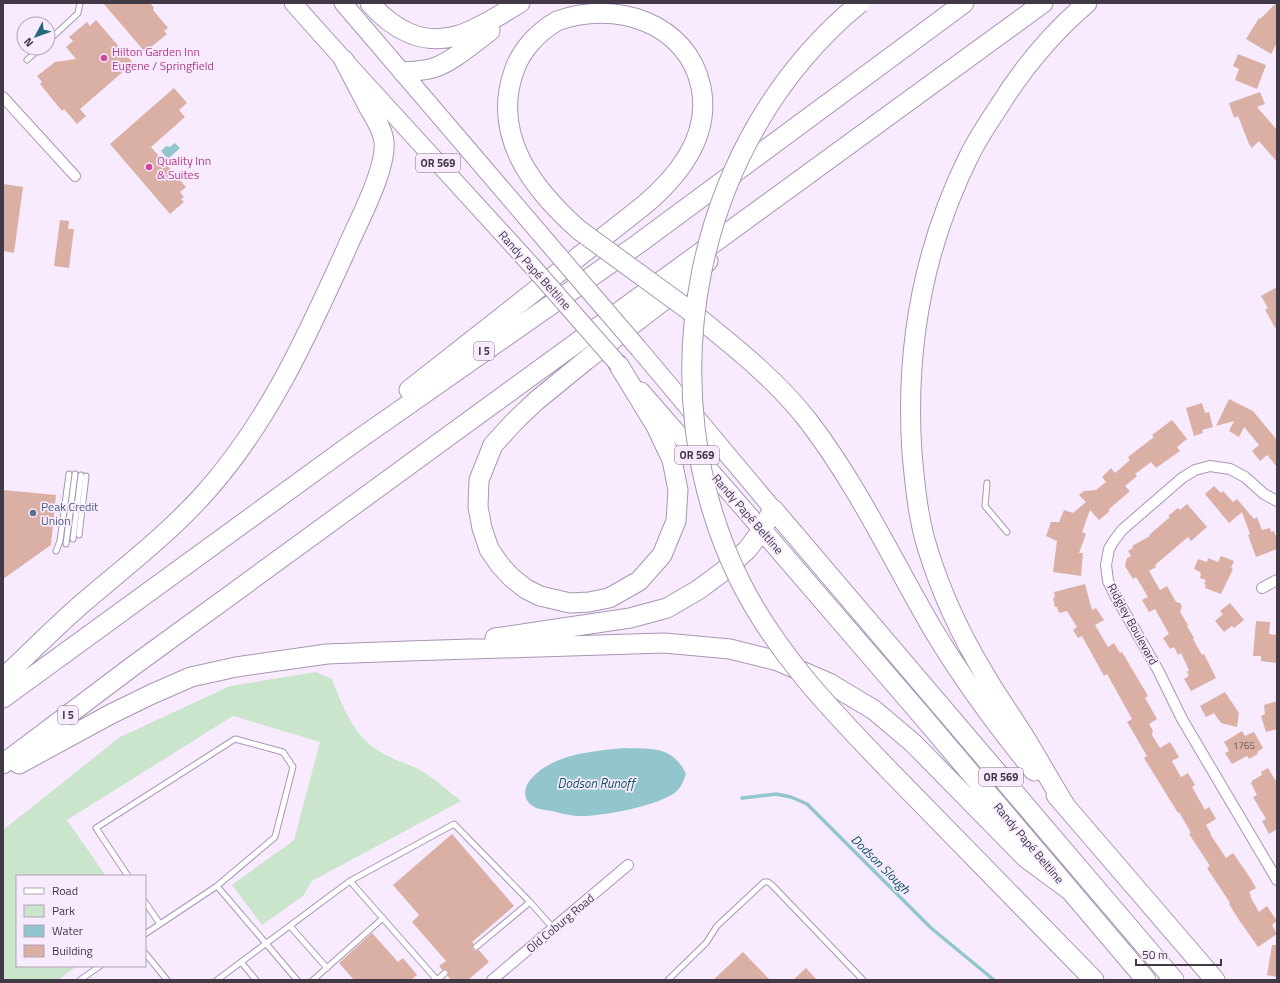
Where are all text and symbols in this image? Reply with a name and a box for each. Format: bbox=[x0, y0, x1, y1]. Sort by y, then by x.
north arrow bbox=[16, 16, 56, 56]
text: N bbox=[20, 34, 37, 51]
place label: Hilton Garden Inn Eugene / Springfield bbox=[112, 42, 214, 75]
marker: Hilton Garden Inn Eugene / Springfield bbox=[99, 53, 109, 63]
place label: Quality Inn & Suites bbox=[157, 151, 211, 184]
road number: OR 569 bbox=[416, 154, 460, 172]
marker: Quality Inn & Suites bbox=[144, 162, 154, 172]
street label: Randy Papé Beltline bbox=[494, 226, 576, 314]
road number: I 5 bbox=[474, 342, 494, 360]
road number: OR 569 bbox=[675, 446, 719, 464]
street label: Randy Papé Beltline bbox=[708, 470, 788, 558]
place label: Peak Credit Union bbox=[41, 497, 99, 530]
marker: Peak Credit Union bbox=[28, 508, 38, 518]
street label: Ridgley Boulevard bbox=[1103, 580, 1163, 668]
road number: I 5 bbox=[58, 706, 78, 724]
house number: 1765 bbox=[1233, 738, 1256, 753]
road number: OR 569 bbox=[979, 768, 1023, 786]
water label: Dodson Runoff bbox=[558, 773, 637, 793]
street label: Randy Papé Beltline bbox=[989, 798, 1069, 888]
water label: Dodson Slough bbox=[847, 830, 916, 899]
legend bbox=[16, 875, 146, 967]
text: Road bbox=[52, 881, 78, 900]
street label: Old Coburg Road bbox=[522, 889, 598, 957]
text: Park bbox=[52, 901, 75, 920]
text: Water bbox=[52, 921, 83, 940]
text: Building bbox=[52, 941, 93, 960]
scale bar bbox=[1136, 941, 1221, 967]
text: 50 m bbox=[1142, 945, 1168, 964]

